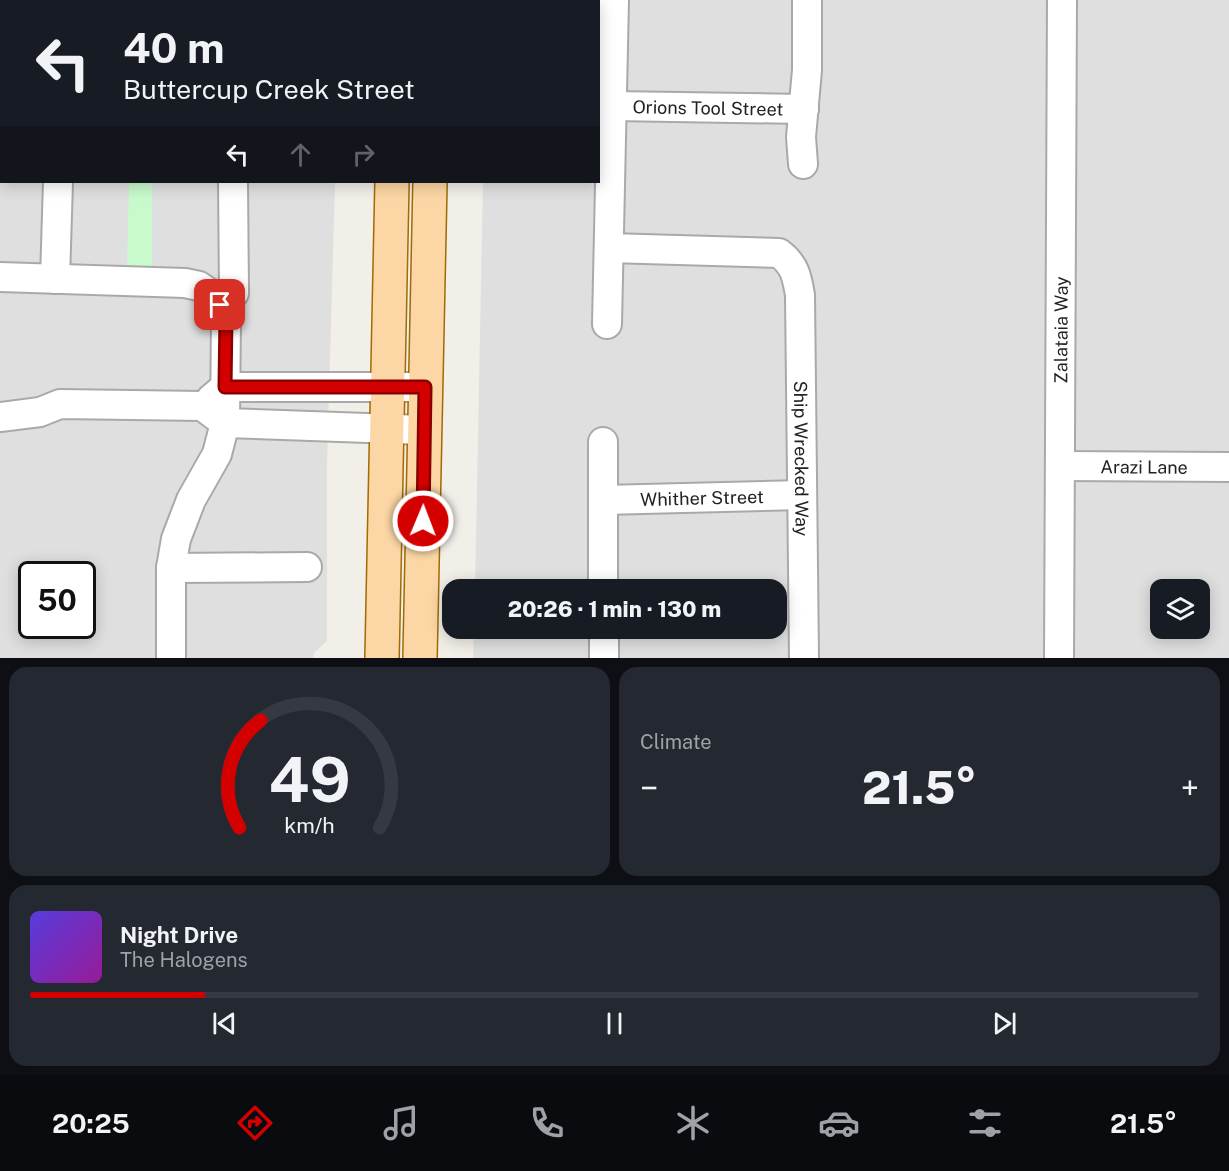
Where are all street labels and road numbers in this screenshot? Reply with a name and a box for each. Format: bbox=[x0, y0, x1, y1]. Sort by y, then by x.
street label: Orions Tool Street bbox=[632, 96, 784, 119]
street label: Zalataia Way bbox=[1050, 276, 1071, 384]
street label: Ship Wrecked Way bbox=[790, 380, 813, 537]
street label: Arazi Lane bbox=[1100, 456, 1188, 477]
street label: Whither Street bbox=[640, 485, 764, 510]

